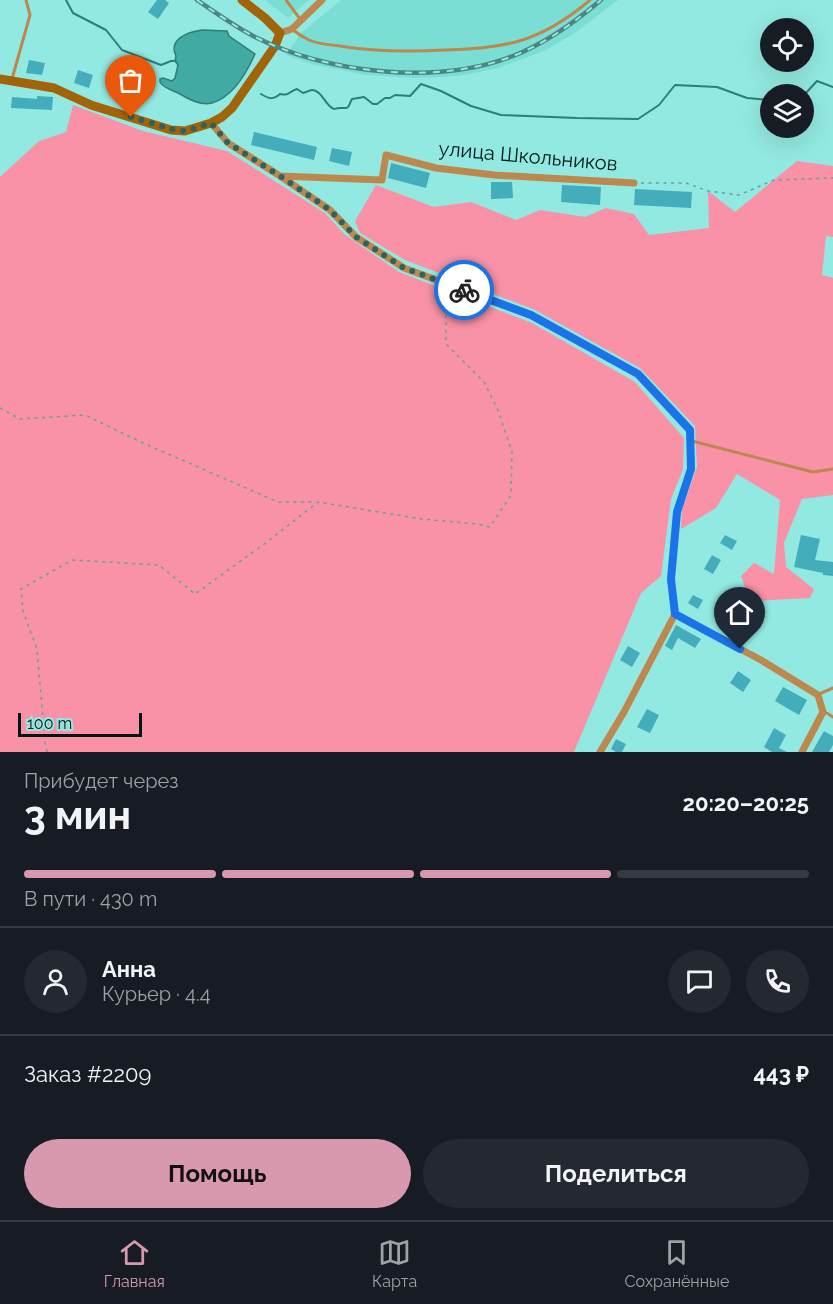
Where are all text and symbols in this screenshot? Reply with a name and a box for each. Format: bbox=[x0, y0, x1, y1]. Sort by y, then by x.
map controls bbox=[760, 18, 814, 138]
button: locate bbox=[760, 18, 814, 72]
pin bbox=[105, 55, 156, 117]
icon: bag bbox=[114, 64, 147, 97]
button: layers bbox=[760, 84, 814, 138]
street label: улица Школьников bbox=[437, 136, 619, 176]
courier bbox=[434, 260, 494, 320]
icon: bike bbox=[448, 274, 481, 307]
pin bbox=[714, 587, 765, 649]
icon: home bbox=[723, 596, 756, 629]
scale bar bbox=[18, 710, 142, 738]
text: 100 m bbox=[27, 714, 72, 733]
text: Прибудет через bbox=[24, 769, 178, 793]
text: 20:20–20:25 bbox=[683, 790, 809, 816]
text: 3 мин bbox=[24, 792, 131, 838]
text: В пути · 430 m bbox=[24, 887, 157, 911]
button: person bbox=[24, 950, 87, 1013]
button: chat bbox=[668, 950, 731, 1013]
button: phone bbox=[746, 950, 809, 1013]
text: Анна bbox=[102, 956, 156, 982]
text: Курьер · 4.4 bbox=[102, 982, 211, 1006]
text: Заказ #2209 bbox=[24, 1061, 151, 1087]
text: 443 ₽ bbox=[754, 1061, 809, 1087]
button: Помощь bbox=[24, 1139, 411, 1208]
button: Поделиться bbox=[423, 1139, 809, 1208]
tab: Главная bbox=[104, 1236, 165, 1291]
tab: Карта bbox=[372, 1236, 417, 1291]
tab: Сохранённые bbox=[625, 1236, 729, 1291]

